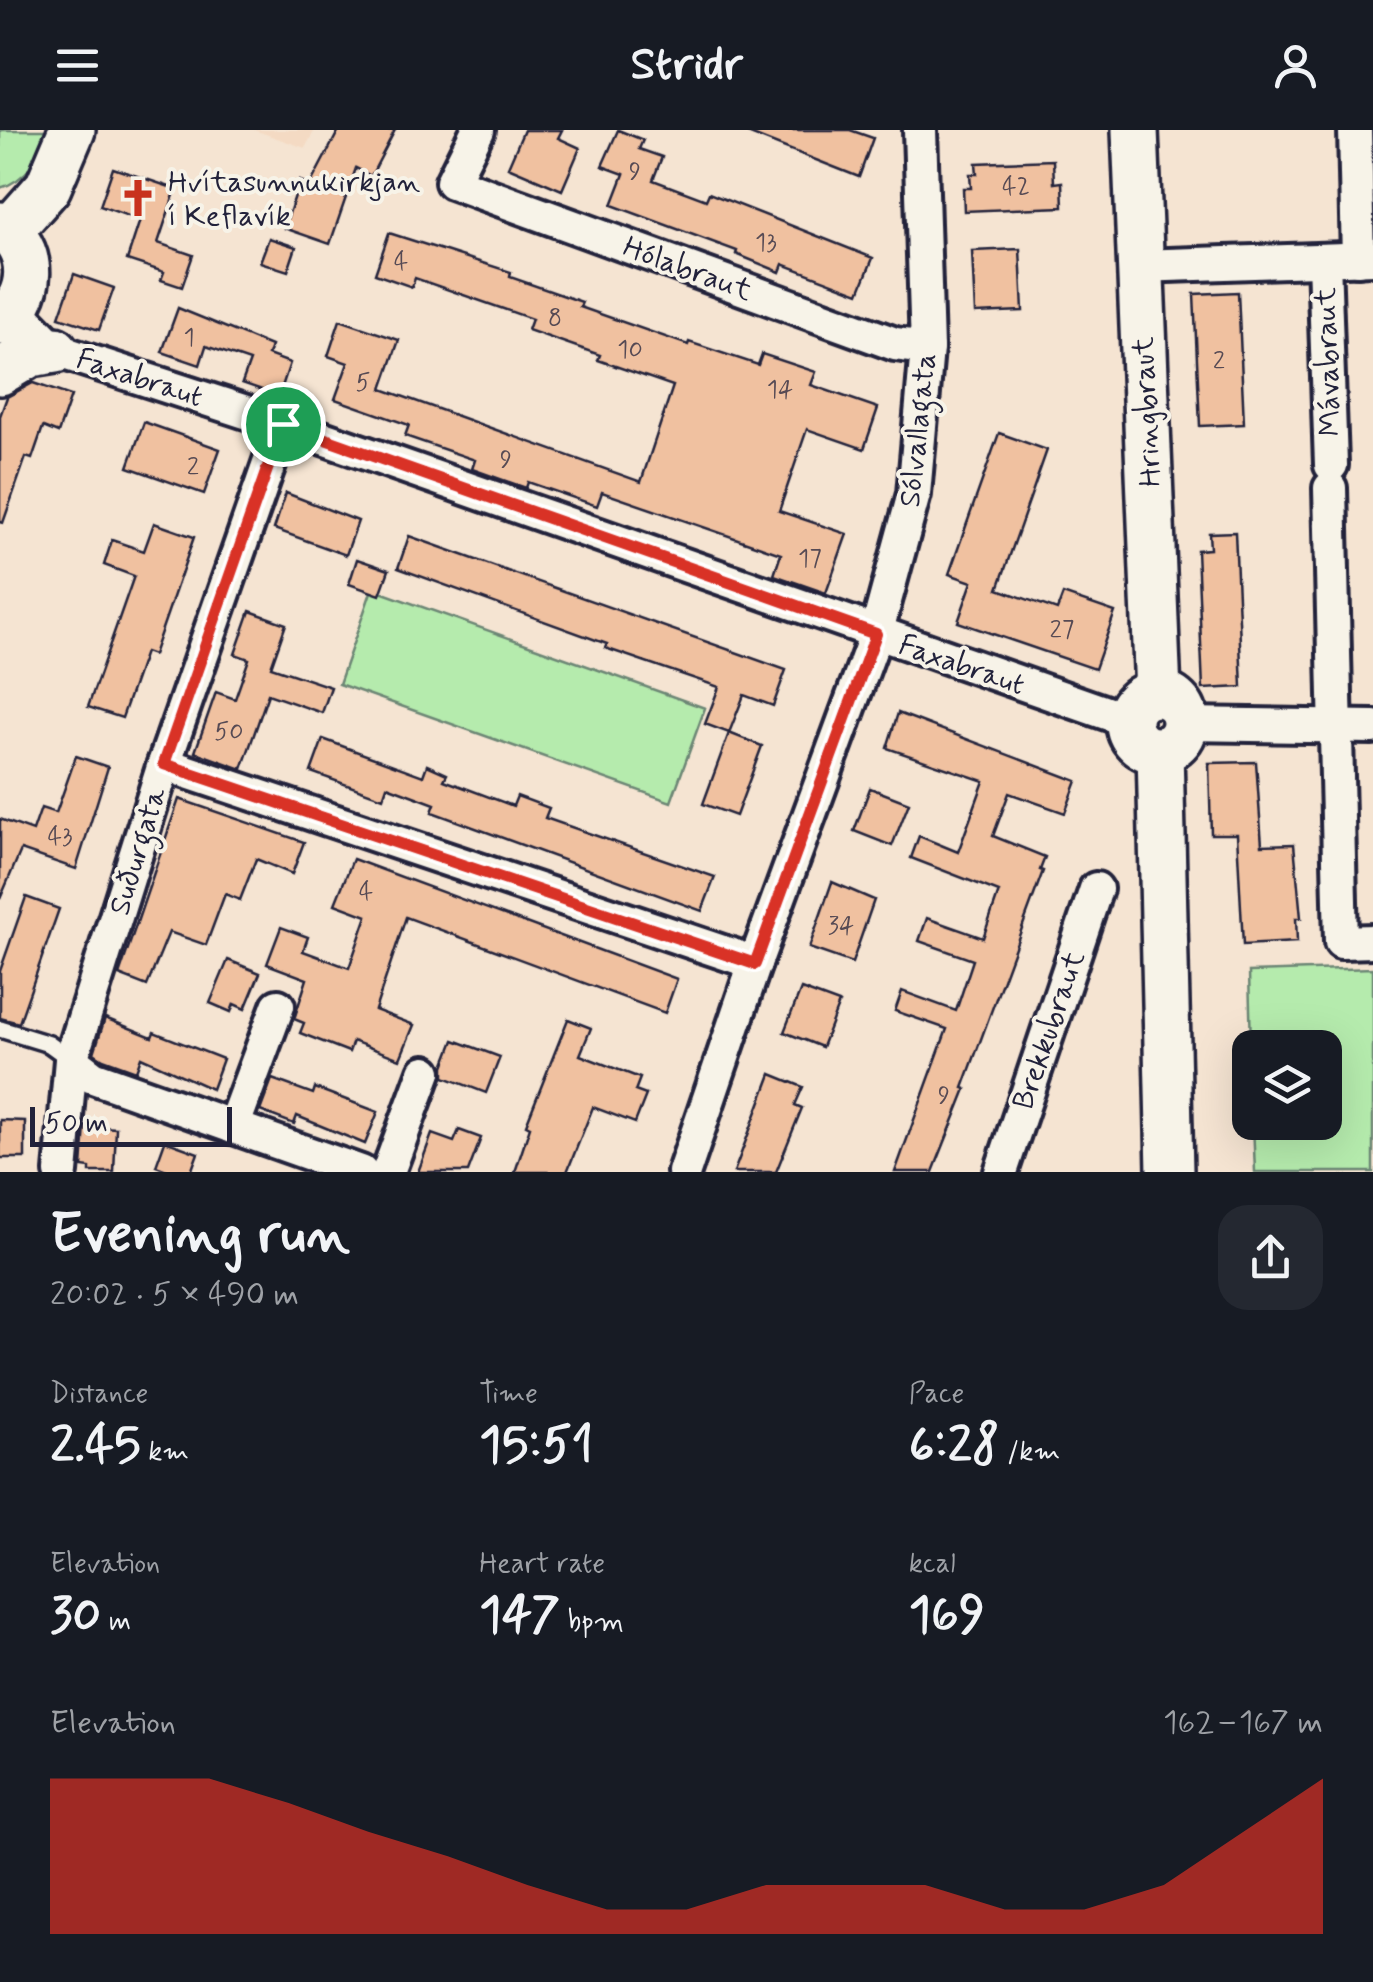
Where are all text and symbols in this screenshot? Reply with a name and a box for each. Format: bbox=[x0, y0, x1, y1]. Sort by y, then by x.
text: Stridr bbox=[630, 36, 743, 95]
icon: menu bbox=[50, 38, 105, 93]
icon: person bbox=[1268, 38, 1323, 93]
house number: 9 bbox=[629, 156, 641, 189]
place label: Hvítasunnukirkjan í Keflavík bbox=[168, 163, 421, 236]
house number: 42 bbox=[1002, 171, 1030, 204]
church icon: Hvítasunnukirkjan í Keflavík bbox=[117, 177, 159, 219]
house number: 13 bbox=[755, 227, 777, 260]
street label: Hólabraut bbox=[617, 228, 758, 311]
house number: 4 bbox=[394, 246, 408, 279]
street label: Mávabraut bbox=[1306, 286, 1351, 437]
house number: 8 bbox=[548, 302, 562, 335]
house number: 1 bbox=[183, 322, 195, 355]
house number: 10 bbox=[617, 334, 643, 367]
street label: Hringbraut bbox=[1124, 335, 1171, 488]
street label: Faxabraut bbox=[71, 340, 208, 417]
house number: 2 bbox=[1213, 345, 1225, 378]
street label: Sólvallagata bbox=[891, 351, 949, 510]
house number: 5 bbox=[355, 367, 371, 400]
house number: 14 bbox=[767, 374, 793, 407]
pin bbox=[241, 382, 326, 467]
icon: arrive bbox=[256, 397, 311, 452]
house number: 9 bbox=[500, 444, 512, 477]
house number: 2 bbox=[187, 451, 199, 484]
house number: 17 bbox=[798, 543, 822, 576]
house number: 27 bbox=[1050, 614, 1074, 647]
street label: Faxabraut bbox=[893, 626, 1030, 705]
house number: 50 bbox=[214, 716, 244, 749]
street label: Suðurgata bbox=[101, 782, 179, 921]
house number: 43 bbox=[47, 821, 73, 854]
house number: 4 bbox=[359, 876, 373, 909]
house number: 34 bbox=[828, 910, 854, 943]
street label: Brekkubraut bbox=[1004, 946, 1095, 1115]
map controls bbox=[1232, 1030, 1342, 1140]
button: layers bbox=[1232, 1030, 1342, 1140]
house number: 9 bbox=[938, 1080, 950, 1113]
scale bar bbox=[30, 1102, 232, 1146]
text: 50 m bbox=[45, 1106, 108, 1143]
text: Evening run bbox=[50, 1200, 350, 1272]
button: share bbox=[1218, 1205, 1323, 1310]
text: 20:02 · 5 × 490 m bbox=[50, 1274, 299, 1316]
text: Distance bbox=[50, 1376, 148, 1413]
text: Time bbox=[479, 1376, 538, 1413]
text: Pace bbox=[909, 1376, 964, 1413]
text: 2.45 bbox=[50, 1413, 141, 1479]
text: 15:51 bbox=[479, 1413, 593, 1479]
text: 6:28 bbox=[909, 1413, 1000, 1479]
text: km bbox=[141, 1434, 189, 1471]
text: /km bbox=[1000, 1434, 1060, 1471]
text: Elevation bbox=[50, 1546, 160, 1583]
text: Heart rate bbox=[479, 1546, 605, 1583]
text: kcal bbox=[909, 1546, 956, 1583]
text: 30 bbox=[50, 1583, 101, 1649]
text: 147 bbox=[479, 1583, 560, 1649]
text: 169 bbox=[909, 1583, 985, 1649]
text: m bbox=[101, 1604, 131, 1641]
text: bpm bbox=[560, 1604, 624, 1641]
text: Elevation bbox=[50, 1702, 176, 1744]
text: 162–167 m bbox=[1163, 1702, 1323, 1744]

